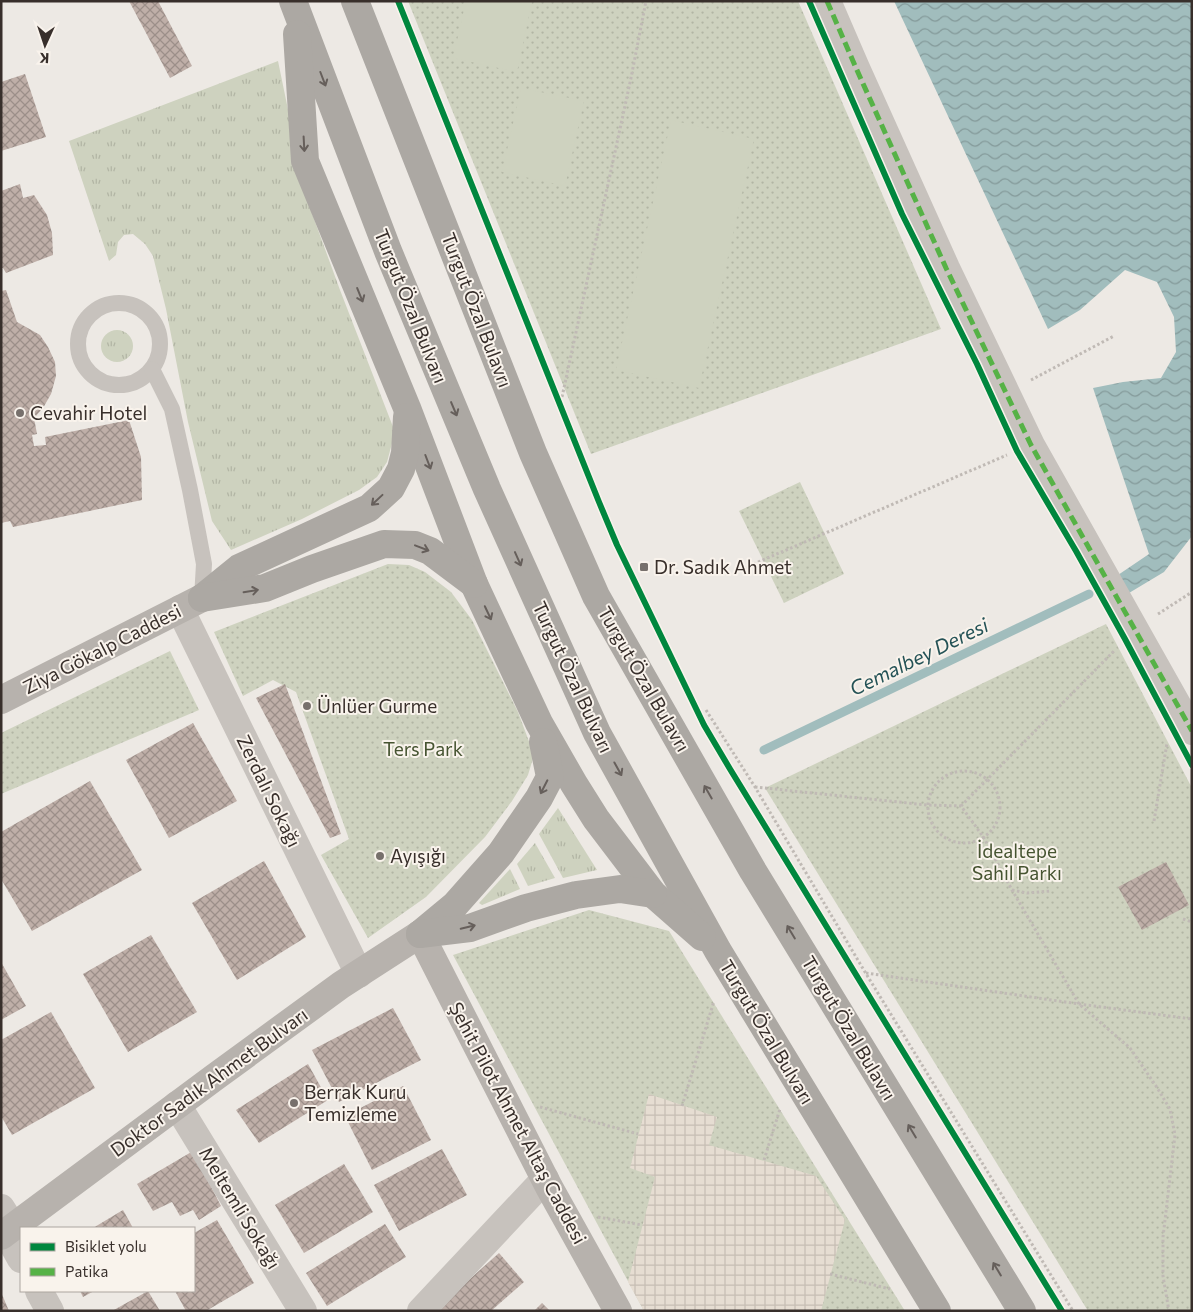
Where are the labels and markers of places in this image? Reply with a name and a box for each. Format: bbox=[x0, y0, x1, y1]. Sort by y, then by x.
place label: Cevahir Hotel bbox=[30, 401, 147, 424]
marker: Cevahir Hotel bbox=[14, 407, 26, 419]
place label: Dr. Sadık Ahmet bbox=[654, 555, 792, 578]
marker: Dr. Sadık Ahmet bbox=[638, 561, 650, 573]
place label: Ünlüer Gurme bbox=[317, 694, 437, 717]
marker: Ünlüer Gurme bbox=[301, 700, 313, 712]
place label: Ayışığı bbox=[390, 844, 446, 867]
marker: Ayışığı bbox=[374, 850, 386, 862]
place label: Berrak Kuru Temizleme bbox=[304, 1080, 406, 1125]
marker: Berrak Kuru Temizleme bbox=[288, 1097, 300, 1109]

